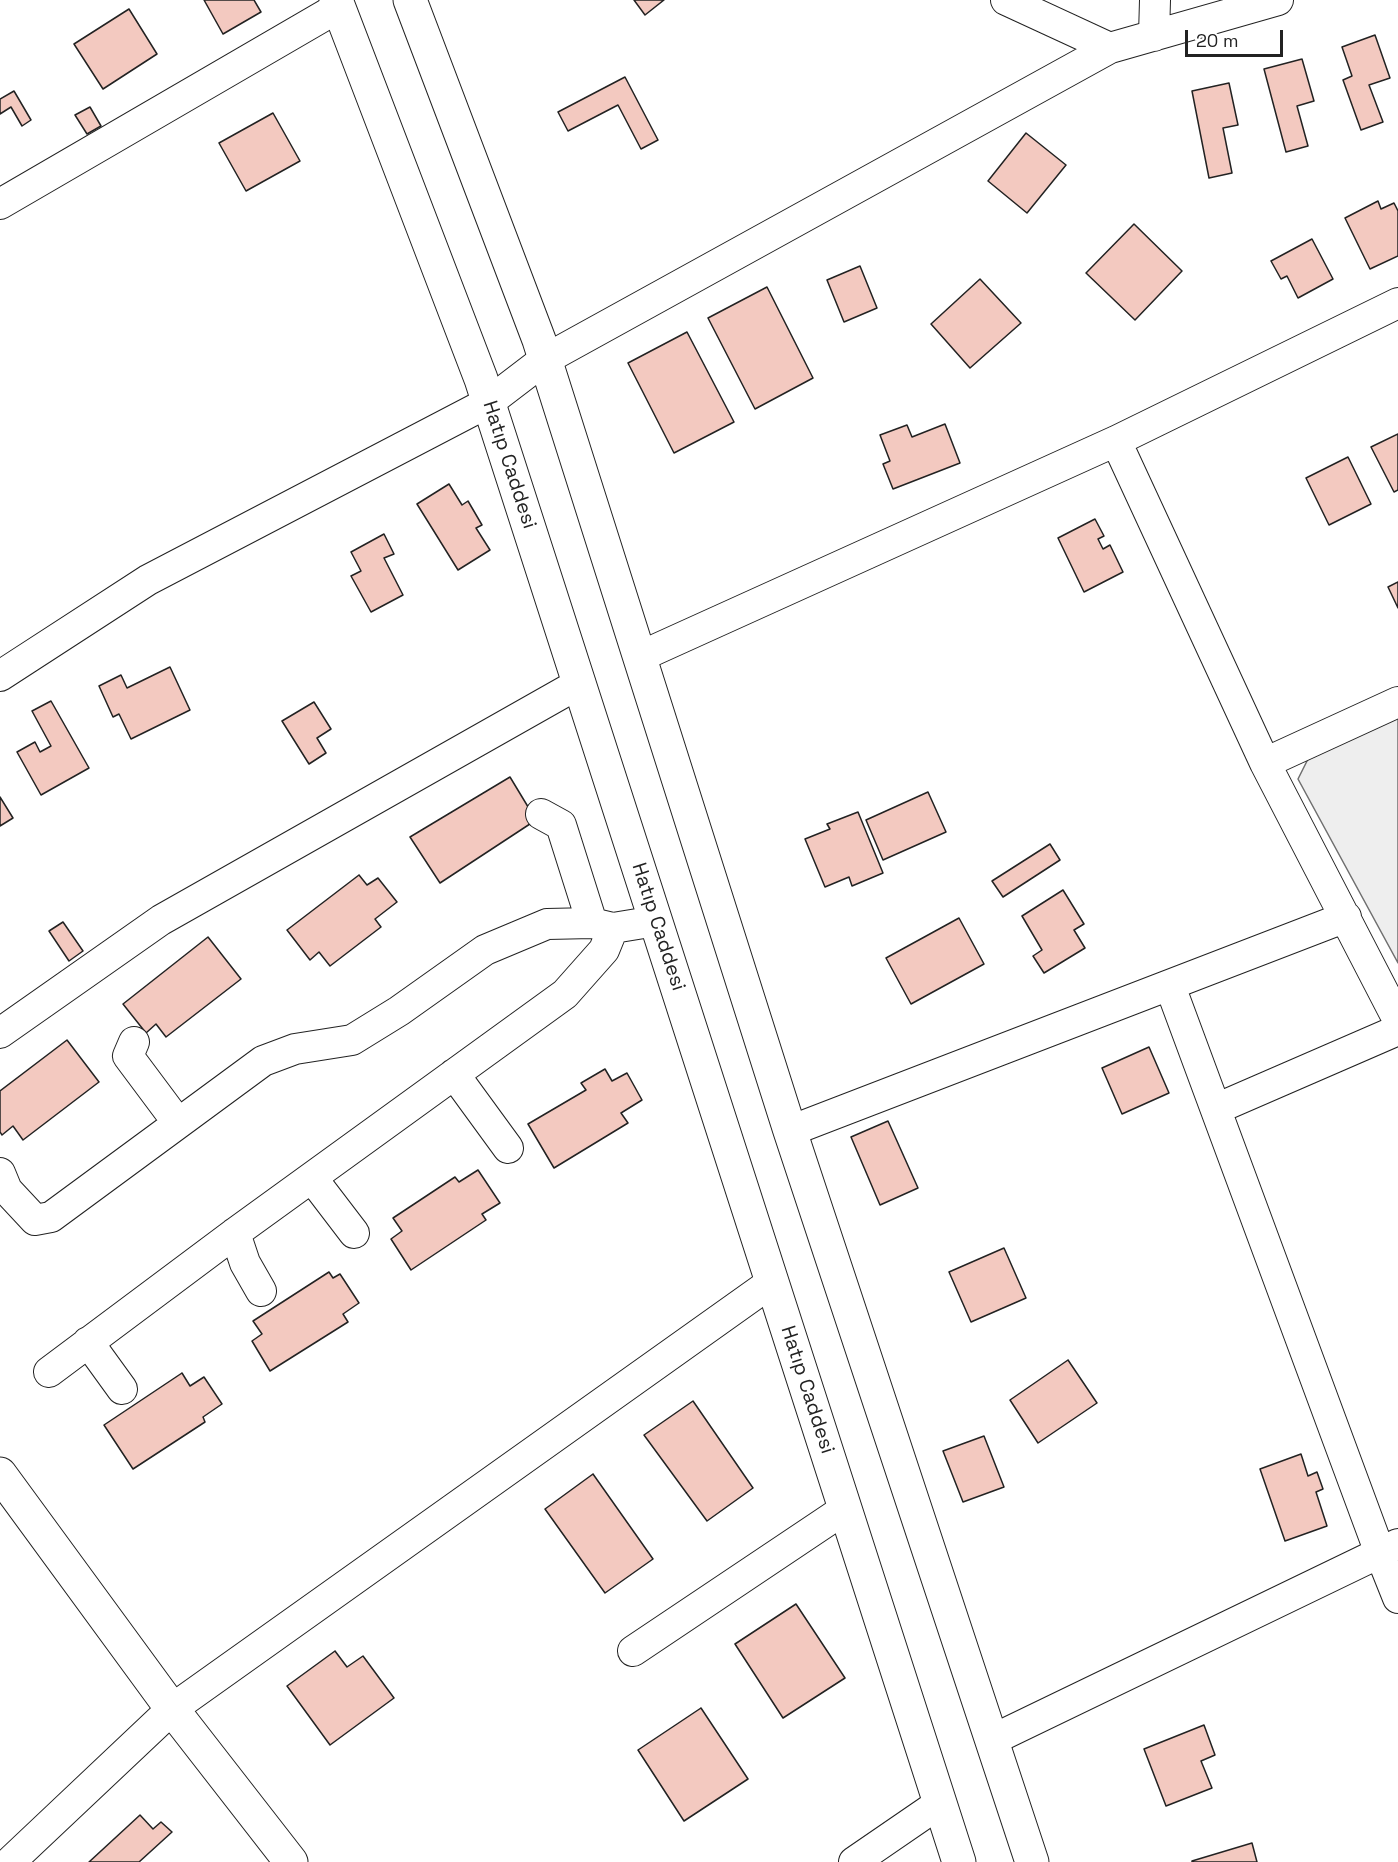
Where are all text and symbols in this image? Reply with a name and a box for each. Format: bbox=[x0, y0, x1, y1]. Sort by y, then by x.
scale bar bbox=[1188, 18, 1286, 56]
text: 20 m bbox=[1196, 29, 1239, 52]
street label: Hatıp Caddesi bbox=[477, 398, 541, 532]
street label: Hatıp Caddesi bbox=[626, 860, 690, 994]
street label: Hatıp Caddesi bbox=[775, 1323, 839, 1457]

